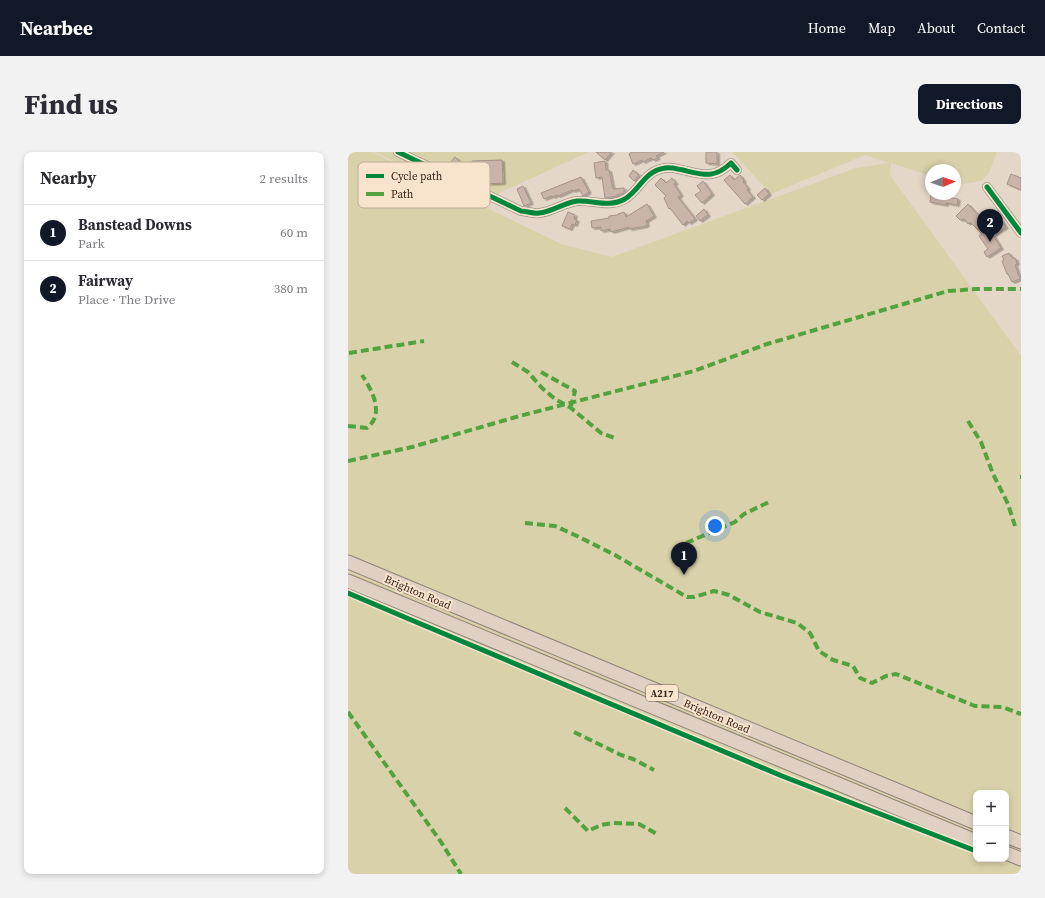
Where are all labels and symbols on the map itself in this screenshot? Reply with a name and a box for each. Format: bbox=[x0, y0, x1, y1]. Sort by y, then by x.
legend bbox=[358, 162, 490, 208]
north arrow bbox=[925, 164, 961, 200]
text: Cycle path bbox=[391, 169, 443, 184]
text: Path bbox=[391, 187, 414, 202]
pin: 2 bbox=[977, 209, 1003, 242]
your location bbox=[705, 516, 725, 536]
pin: 1 bbox=[671, 542, 697, 575]
street label: Brighton Road bbox=[382, 572, 454, 613]
road number: A217 bbox=[646, 685, 678, 701]
street label: Brighton Road bbox=[681, 696, 753, 737]

